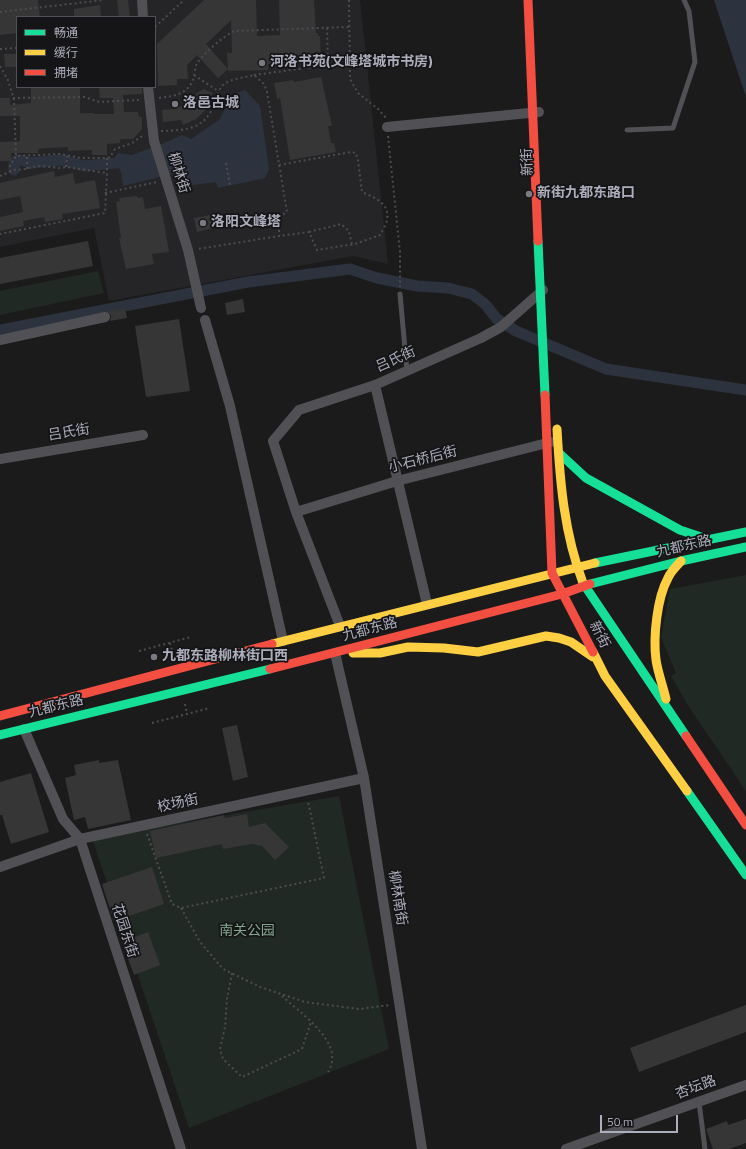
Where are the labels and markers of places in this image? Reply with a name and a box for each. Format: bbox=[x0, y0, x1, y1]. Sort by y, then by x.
place label: 河洛书苑(文峰塔城市书房) bbox=[270, 55, 433, 71]
marker: 河洛书苑(文峰塔城市书房) bbox=[257, 58, 267, 68]
place label: 洛邑古城 bbox=[183, 96, 239, 112]
marker: 洛邑古城 bbox=[170, 99, 180, 109]
place label: 新街九都东路口 bbox=[537, 186, 635, 202]
marker: 新街九都东路口 bbox=[524, 189, 534, 199]
place label: 洛阳文峰塔 bbox=[211, 215, 281, 231]
marker: 洛阳文峰塔 bbox=[198, 218, 208, 228]
place label: 九都东路柳林街口西 bbox=[162, 649, 288, 665]
marker: 九都东路柳林街口西 bbox=[149, 652, 159, 662]

